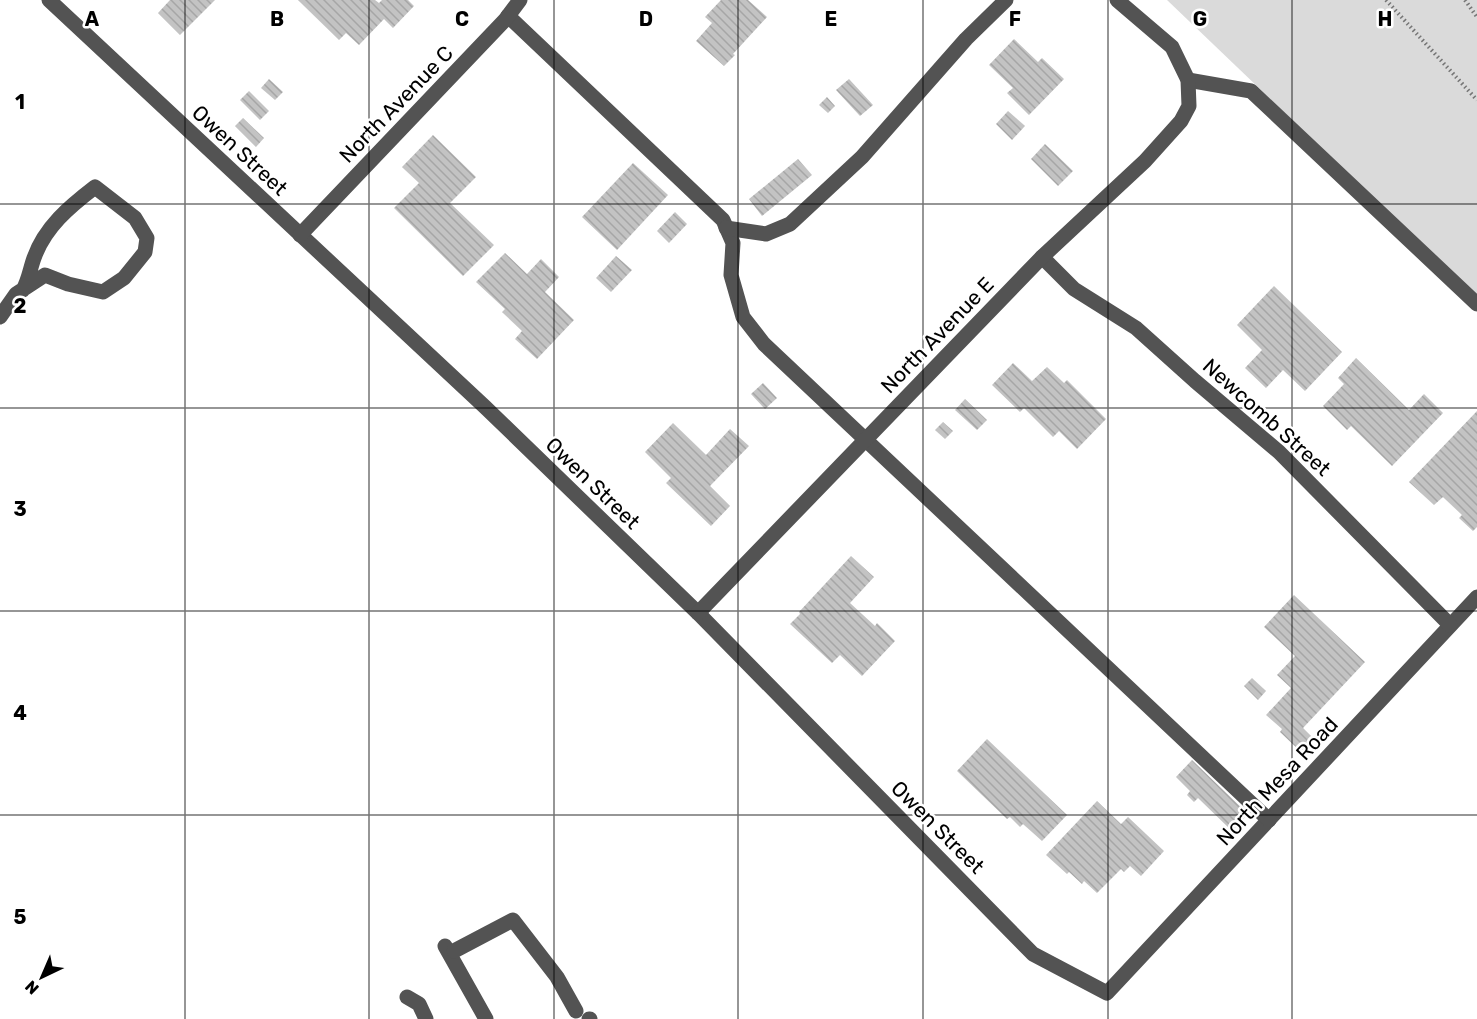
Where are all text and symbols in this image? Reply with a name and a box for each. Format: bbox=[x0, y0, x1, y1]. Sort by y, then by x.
text: A bbox=[85, 7, 100, 31]
text: B bbox=[270, 7, 284, 31]
text: C bbox=[455, 7, 469, 31]
text: D bbox=[639, 7, 653, 31]
text: E bbox=[825, 7, 837, 31]
text: F bbox=[1009, 7, 1021, 31]
text: G bbox=[1193, 7, 1207, 31]
text: H bbox=[1378, 7, 1392, 31]
street label: North Avenue C bbox=[334, 40, 458, 168]
text: 1 bbox=[15, 90, 25, 114]
street label: Owen Street bbox=[187, 100, 293, 200]
street label: North Avenue E bbox=[875, 272, 999, 398]
text: 2 bbox=[14, 294, 27, 318]
street label: Newcomb Street bbox=[1198, 353, 1336, 481]
street label: Owen Street bbox=[541, 432, 645, 534]
text: 3 bbox=[13, 497, 27, 521]
text: 4 bbox=[13, 701, 27, 725]
street label: North Mesa Road bbox=[1211, 712, 1343, 850]
street label: Owen Street bbox=[886, 775, 990, 879]
text: 5 bbox=[14, 905, 27, 929]
north arrow bbox=[12, 947, 72, 1007]
text: N bbox=[21, 977, 43, 998]

